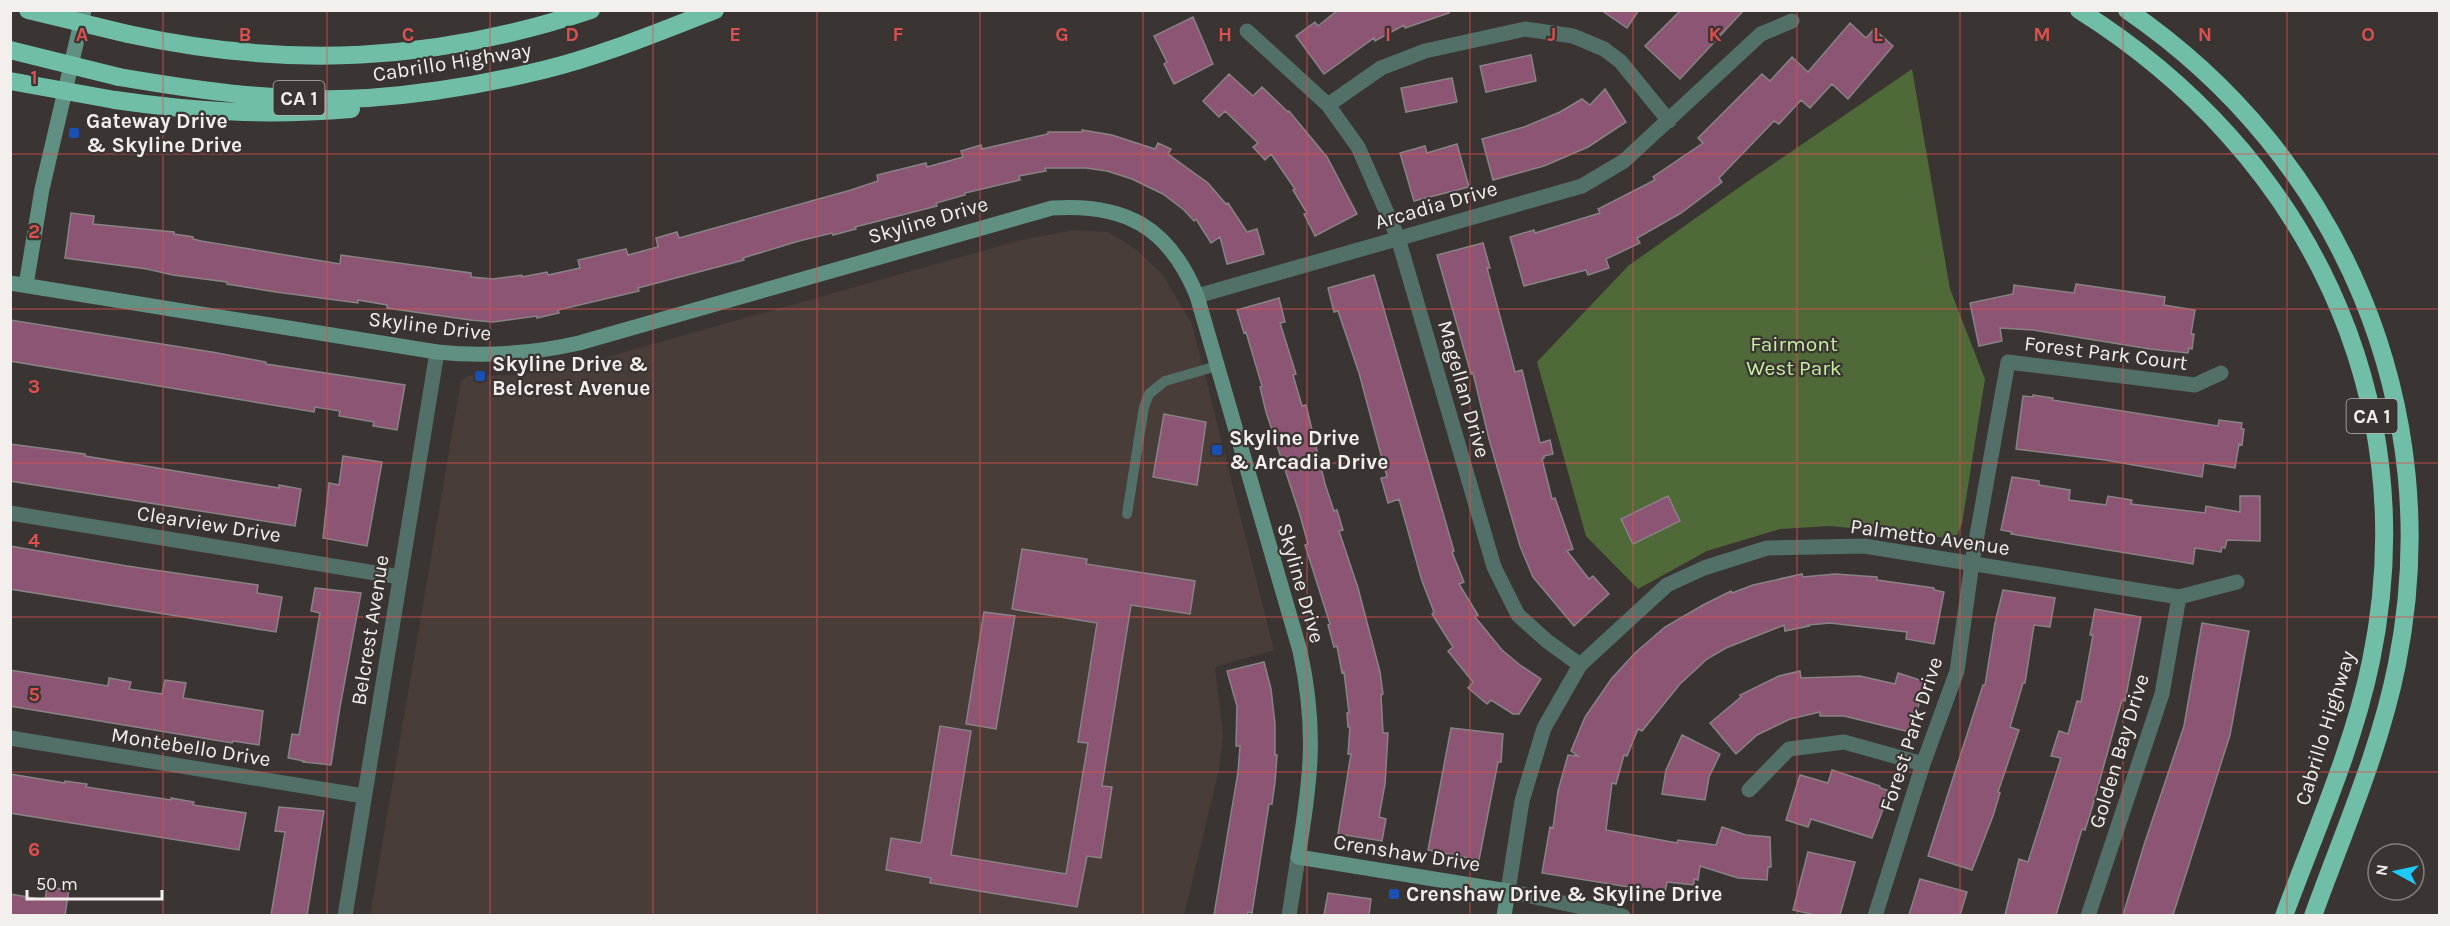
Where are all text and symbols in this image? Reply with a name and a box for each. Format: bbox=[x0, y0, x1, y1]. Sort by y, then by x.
text: A bbox=[76, 23, 89, 46]
text: B bbox=[239, 23, 251, 46]
text: C bbox=[402, 23, 414, 46]
text: D bbox=[565, 23, 579, 46]
text: E bbox=[729, 23, 741, 46]
text: F bbox=[893, 23, 904, 46]
text: G bbox=[1055, 23, 1069, 46]
text: H bbox=[1218, 23, 1232, 46]
text: I bbox=[1385, 23, 1391, 46]
text: J bbox=[1548, 23, 1556, 46]
text: K bbox=[1708, 23, 1722, 46]
text: L bbox=[1873, 23, 1883, 46]
text: M bbox=[2033, 23, 2051, 46]
text: N bbox=[2198, 23, 2212, 46]
text: O bbox=[2361, 23, 2375, 46]
street label: Cabrillo Highway bbox=[371, 38, 533, 86]
text: 1 bbox=[30, 66, 38, 89]
road number: CA 1 bbox=[274, 81, 324, 115]
place label: Gateway Drive & Skyline Drive bbox=[86, 109, 242, 157]
marker: Gateway Drive & Skyline Drive bbox=[67, 126, 81, 140]
street label: Arcadia Drive bbox=[1372, 176, 1500, 234]
street label: Skyline Drive bbox=[865, 191, 991, 249]
text: 2 bbox=[28, 220, 40, 243]
street label: Skyline Drive bbox=[367, 307, 493, 345]
street label: Magellan Drive bbox=[1433, 317, 1495, 461]
street label: Forest Park Court bbox=[2023, 331, 2189, 375]
park label: Fairmont West Park bbox=[1746, 332, 1842, 380]
place label: Skyline Drive & Belcrest Avenue bbox=[492, 352, 650, 400]
marker: Skyline Drive & Belcrest Avenue bbox=[473, 369, 487, 383]
text: 3 bbox=[28, 375, 40, 398]
road number: CA 1 bbox=[2346, 399, 2398, 433]
place label: Skyline Drive & Arcadia Drive bbox=[1229, 426, 1388, 474]
marker: Skyline Drive & Arcadia Drive bbox=[1210, 443, 1224, 457]
street label: Clearview Drive bbox=[135, 501, 283, 547]
street label: Palmetto Avenue bbox=[1849, 514, 2011, 560]
street label: Skyline Drive bbox=[1272, 520, 1330, 646]
text: 4 bbox=[28, 529, 40, 552]
street label: Belcrest Avenue bbox=[346, 553, 394, 707]
street label: Cabrillo Highway bbox=[2290, 648, 2360, 808]
street label: Forest Park Drive bbox=[1875, 654, 1947, 814]
street label: Golden Bay Drive bbox=[2084, 671, 2154, 831]
text: 5 bbox=[28, 683, 40, 706]
street label: Montebello Drive bbox=[110, 723, 272, 771]
street label: Crenshaw Drive bbox=[1332, 830, 1482, 876]
text: 6 bbox=[28, 838, 40, 861]
north arrow bbox=[2366, 842, 2426, 902]
scale bar bbox=[27, 863, 162, 901]
text: N bbox=[2371, 863, 2392, 877]
text: 50 m bbox=[36, 873, 78, 895]
place label: Crenshaw Drive & Skyline Drive bbox=[1406, 882, 1723, 906]
marker: Crenshaw Drive & Skyline Drive bbox=[1387, 887, 1401, 901]

